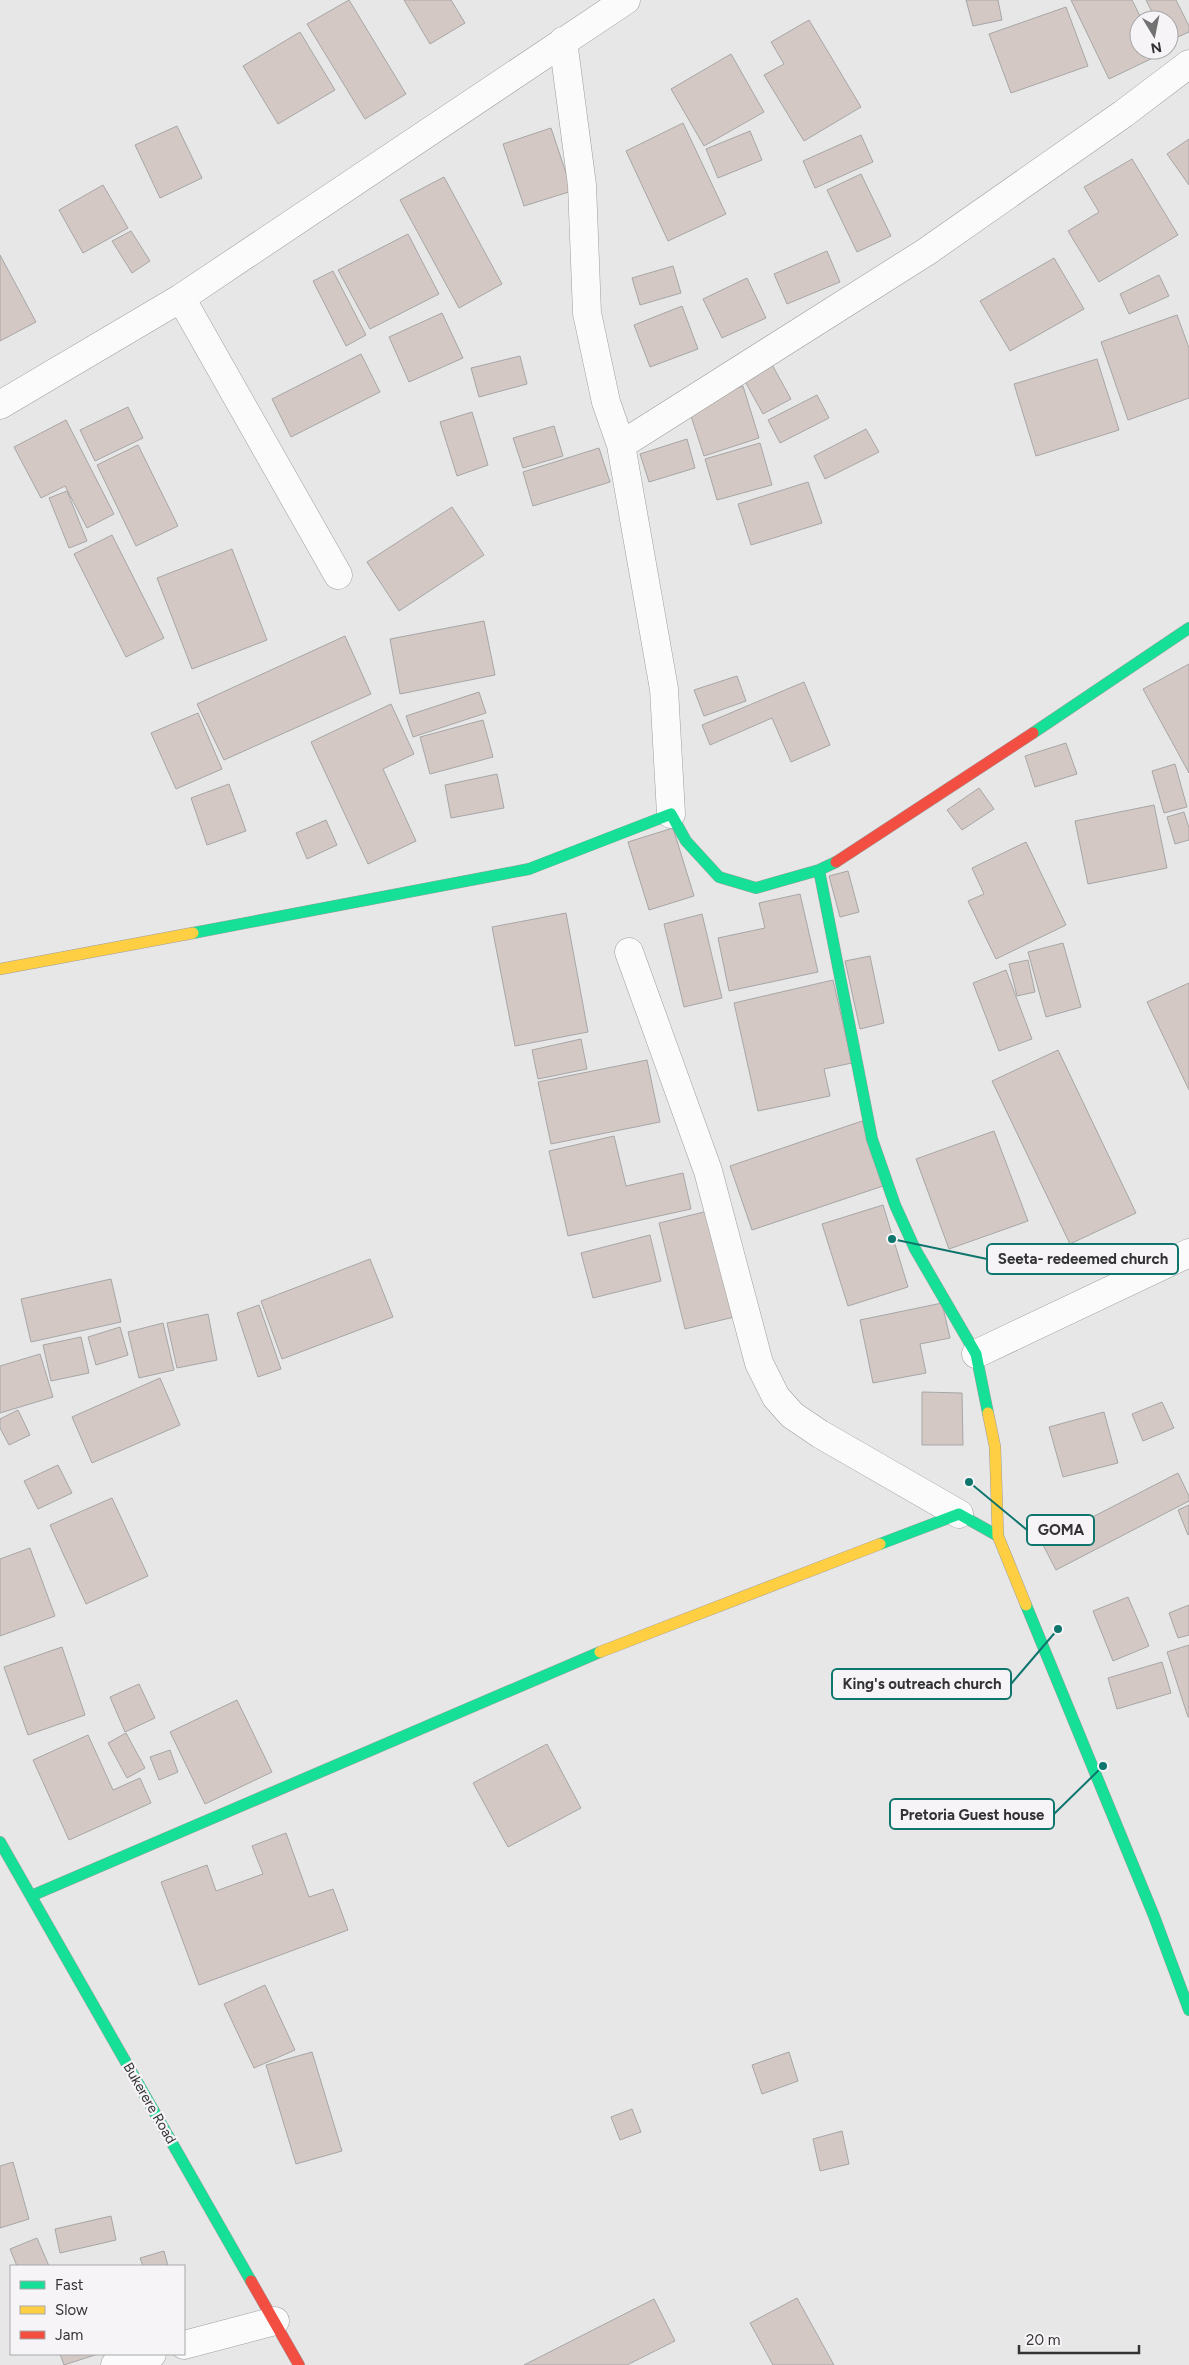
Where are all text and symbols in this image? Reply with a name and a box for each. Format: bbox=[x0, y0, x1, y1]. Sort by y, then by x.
north arrow bbox=[1129, 10, 1179, 60]
text: N bbox=[1149, 38, 1163, 57]
callout: Seeta- redeemed church bbox=[987, 1244, 1178, 1274]
text: Seeta- redeemed church bbox=[998, 1250, 1168, 1268]
callout: GOMA bbox=[1027, 1515, 1094, 1545]
text: GOMA bbox=[1038, 1521, 1085, 1539]
callout: King's outreach church bbox=[832, 1669, 1011, 1699]
text: King's outreach church bbox=[843, 1675, 1001, 1693]
callout: Pretoria Guest house bbox=[890, 1799, 1054, 1829]
text: Pretoria Guest house bbox=[900, 1806, 1045, 1824]
street label: Bukerere Road bbox=[119, 2060, 180, 2147]
legend bbox=[10, 2265, 185, 2355]
text: Fast bbox=[55, 2276, 84, 2294]
text: Slow bbox=[55, 2301, 88, 2319]
scale bar bbox=[1019, 2322, 1139, 2354]
text: Jam bbox=[55, 2326, 83, 2344]
text: 20 m bbox=[1026, 2331, 1060, 2349]

